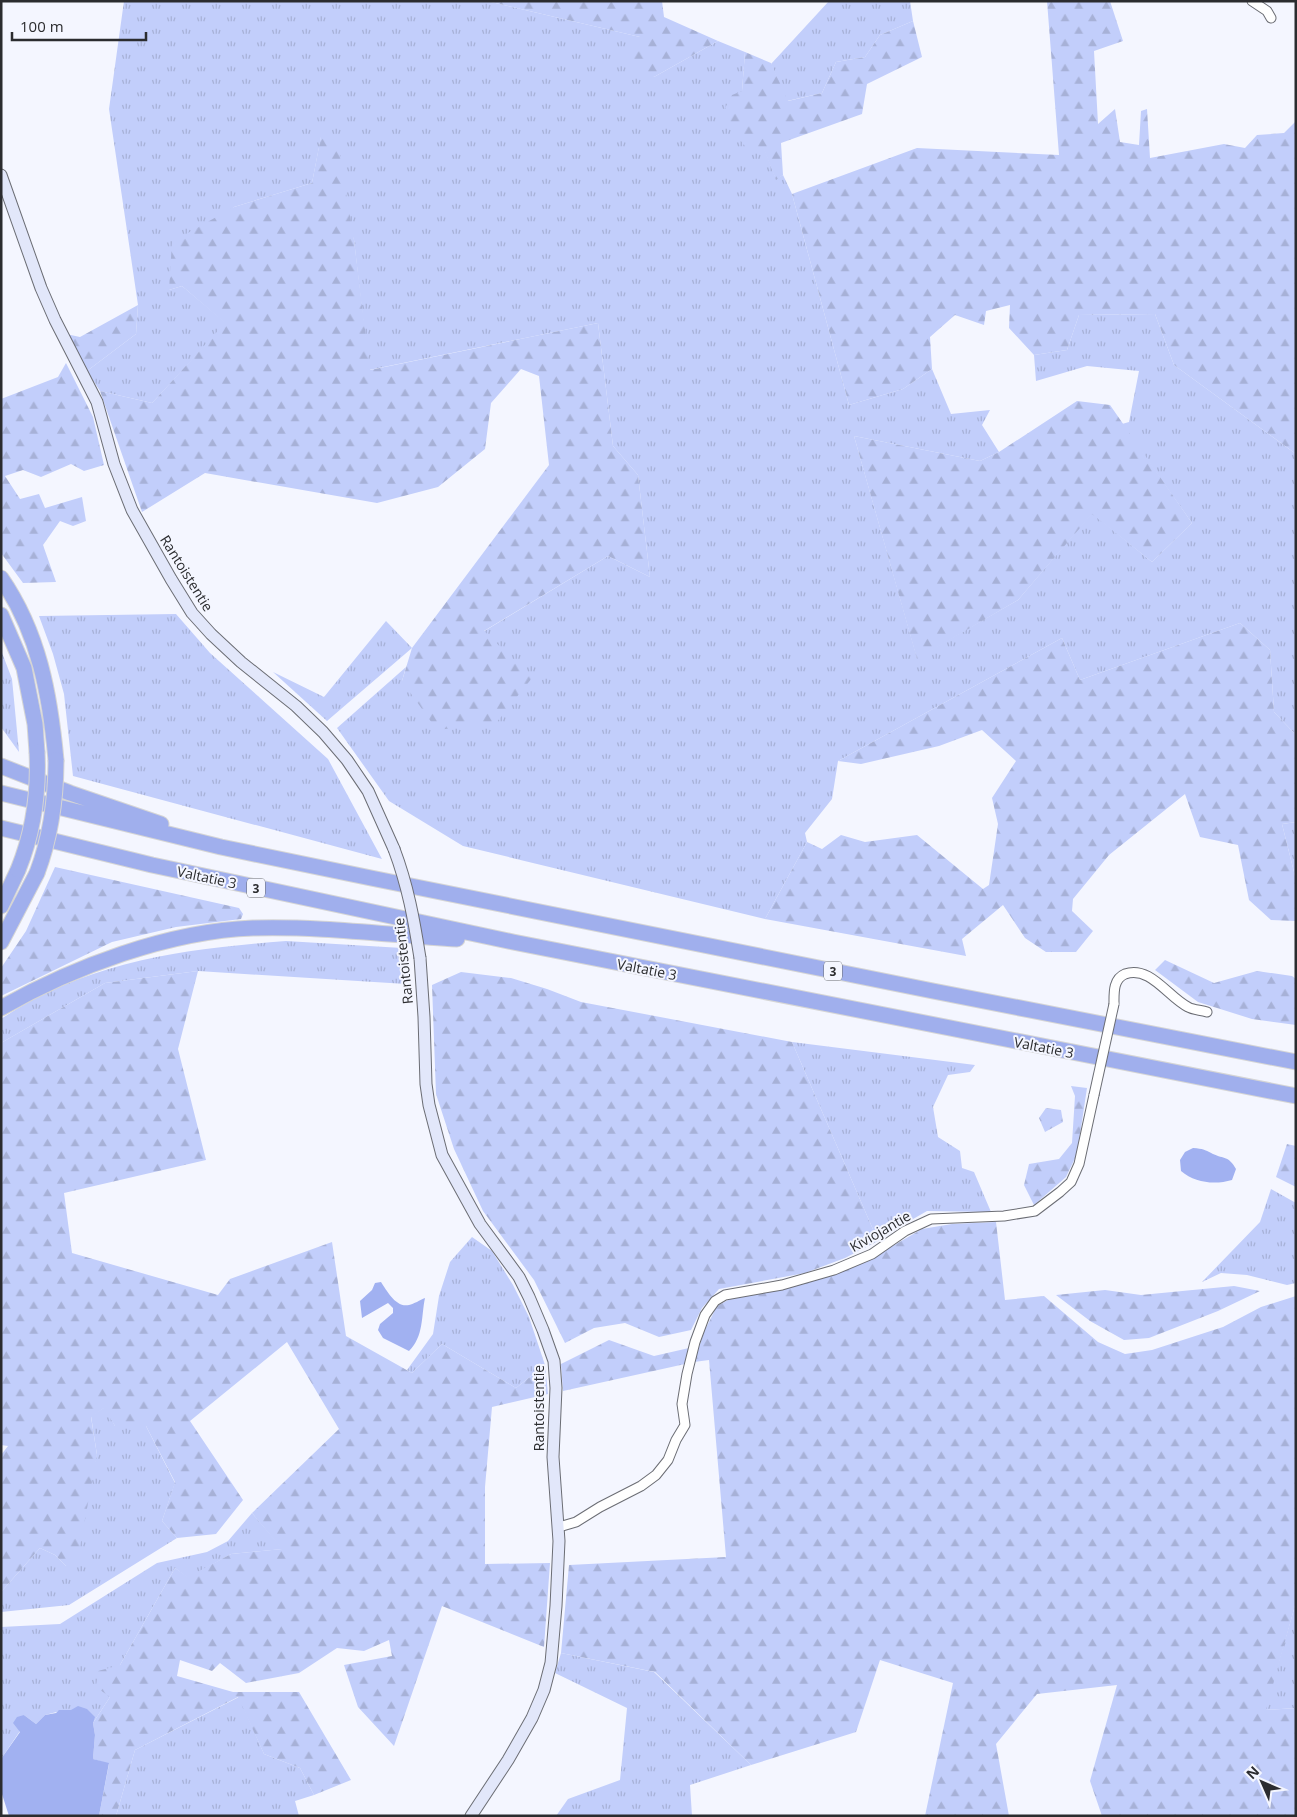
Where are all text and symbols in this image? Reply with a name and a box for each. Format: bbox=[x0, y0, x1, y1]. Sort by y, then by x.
scale bar bbox=[12, 10, 146, 42]
text: 100 m bbox=[20, 16, 64, 36]
street label: Rantoistentie bbox=[156, 531, 218, 615]
street label: Valtatie 3 bbox=[175, 861, 239, 893]
road number: 3 bbox=[247, 878, 265, 898]
street label: Rantoistentie bbox=[389, 917, 417, 1005]
street label: Valtatie 3 bbox=[616, 954, 678, 984]
road number: 3 bbox=[824, 961, 842, 980]
street label: Valtatie 3 bbox=[1013, 1032, 1075, 1062]
street label: Kiviojantie bbox=[846, 1206, 914, 1256]
street label: Rantoistentie bbox=[529, 1365, 548, 1451]
north arrow bbox=[1237, 1757, 1287, 1807]
text: N bbox=[1242, 1762, 1263, 1783]

